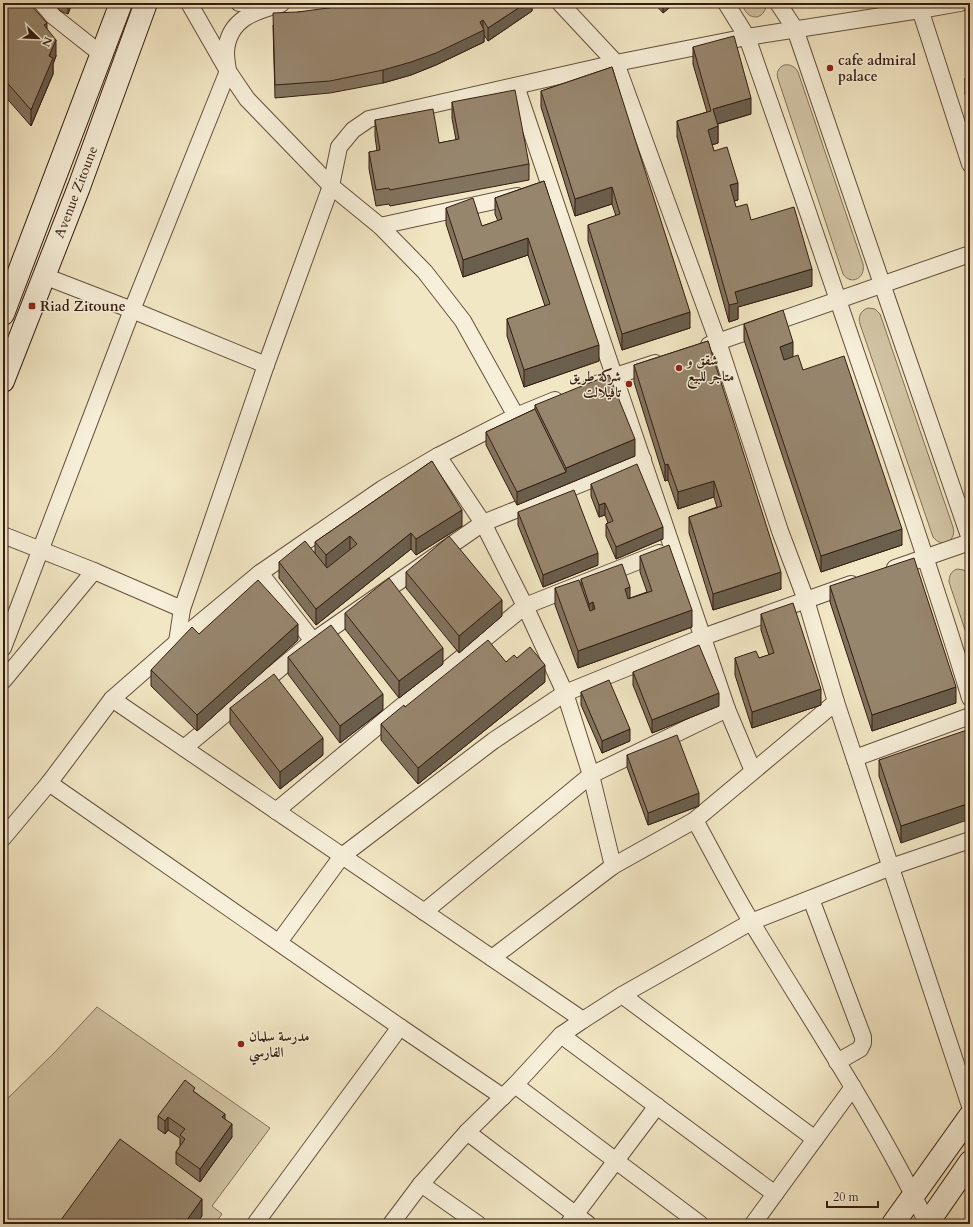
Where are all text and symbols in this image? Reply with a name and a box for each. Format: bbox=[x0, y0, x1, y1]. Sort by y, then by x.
north arrow bbox=[18, 18, 58, 58]
text: N bbox=[38, 34, 56, 49]
place label: cafe admiral palace bbox=[838, 51, 916, 86]
marker: cafe admiral palace bbox=[825, 63, 835, 73]
street label: Avenue Zitoune bbox=[50, 143, 102, 241]
place label: Riad Zitoune bbox=[40, 297, 126, 316]
marker: Riad Zitoune bbox=[27, 301, 37, 311]
place label: شقق و متاجر للبيع bbox=[685, 351, 734, 389]
marker: شقق و متاجر للبيع bbox=[674, 363, 684, 373]
place label: شركة طريق تافيلالت bbox=[569, 367, 621, 402]
marker: شركة طريق تافيلالت bbox=[624, 379, 634, 389]
place label: مدرسة سلمان الفارسي bbox=[249, 1027, 309, 1066]
marker: مدرسة سلمان الفارسي bbox=[236, 1039, 246, 1049]
scale bar bbox=[827, 1183, 878, 1209]
text: 20 m bbox=[833, 1189, 860, 1205]

